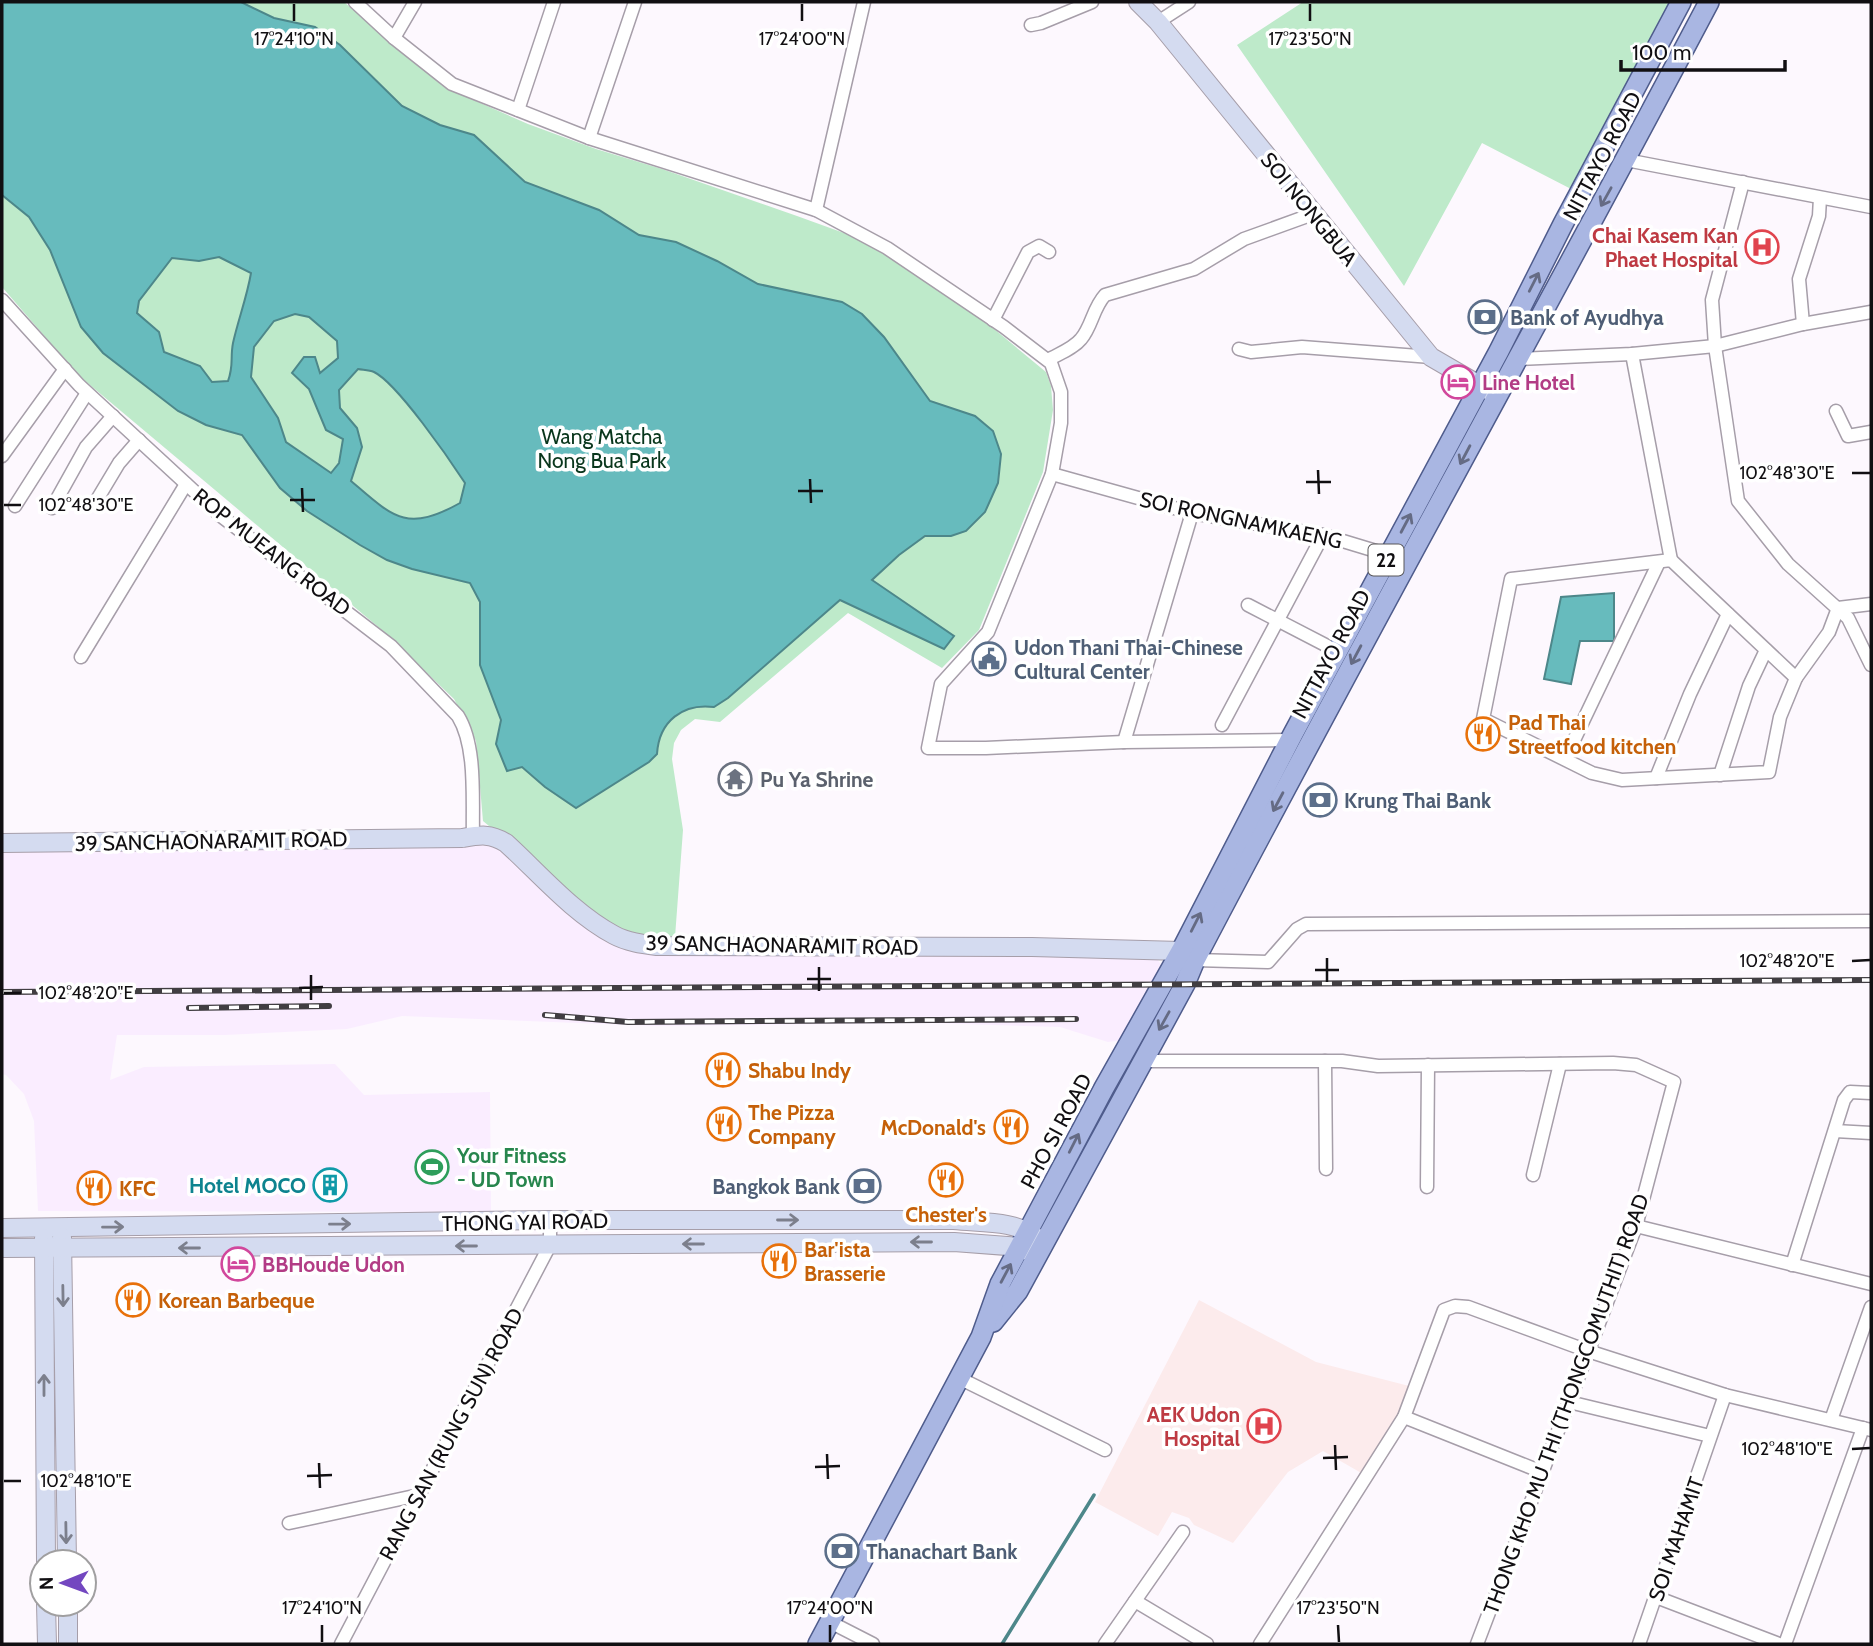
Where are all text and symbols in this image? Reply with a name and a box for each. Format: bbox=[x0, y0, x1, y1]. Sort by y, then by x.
text: 17°24'10"N bbox=[254, 28, 334, 50]
text: 17°24'00"N bbox=[759, 28, 845, 50]
text: 17°23'50"N bbox=[1268, 28, 1352, 50]
scale bar bbox=[1621, 28, 1786, 72]
text: 100 m bbox=[1632, 40, 1691, 65]
street label: NITTAYO ROAD bbox=[1558, 87, 1646, 225]
street label: SOI NONGBUA bbox=[1256, 147, 1362, 271]
one-way arrow bbox=[1599, 186, 1612, 207]
place label: Chai Kasem Kan Phaet Hospital bbox=[1592, 223, 1738, 272]
hospital icon: Chai Kasem Kan Phaet Hospital bbox=[1743, 228, 1781, 266]
one-way arrow bbox=[1528, 272, 1542, 293]
bank icon: Bank of Ayudhya bbox=[1466, 298, 1504, 336]
place label: Bank of Ayudhya bbox=[1510, 305, 1664, 330]
hotel icon: Line Hotel bbox=[1439, 363, 1477, 401]
place label: Line Hotel bbox=[1482, 370, 1576, 395]
park label: Wang Matcha Nong Bua Park bbox=[537, 424, 667, 473]
one-way arrow bbox=[1457, 444, 1471, 464]
text: 102°48'30"E bbox=[1739, 462, 1835, 484]
street label: ROP MUEANG ROAD bbox=[188, 483, 356, 621]
street label: SOI RONGNAMKAENG bbox=[1138, 486, 1344, 554]
text: 102°48'30"E bbox=[38, 494, 134, 516]
one-way arrow bbox=[1400, 513, 1414, 533]
road number: 22 bbox=[1368, 544, 1404, 576]
street label: NITTAYO ROAD bbox=[1287, 585, 1375, 723]
place label: Udon Thani Thai-Chinese Cultural Center bbox=[1014, 635, 1243, 684]
public building icon: Udon Thani Thai-Chinese Cultural Center bbox=[970, 640, 1008, 678]
one-way arrow bbox=[1349, 644, 1363, 665]
place label: Pad Thai Streetfood kitchen bbox=[1508, 710, 1676, 759]
restaurant icon: Pad Thai Streetfood kitchen bbox=[1464, 715, 1502, 753]
temple icon: Pu Ya Shrine bbox=[716, 760, 754, 798]
place label: Pu Ya Shrine bbox=[760, 767, 874, 792]
bank icon: Krung Thai Bank bbox=[1301, 781, 1339, 819]
place label: Krung Thai Bank bbox=[1344, 788, 1492, 813]
one-way arrow bbox=[1271, 791, 1284, 812]
street label: 39 SANCHAONARAMIT ROAD bbox=[74, 826, 348, 856]
one-way arrow bbox=[1189, 912, 1203, 932]
street label: 39 SANCHAONARAMIT ROAD bbox=[645, 930, 919, 960]
text: 102°48'20"E bbox=[1740, 950, 1834, 972]
text: 102°48'20"E bbox=[39, 982, 133, 1004]
one-way arrow bbox=[1157, 1010, 1171, 1030]
restaurant icon: Shabu Indy bbox=[704, 1051, 742, 1089]
place label: Shabu Indy bbox=[748, 1058, 852, 1083]
street label: PHO SI ROAD bbox=[1015, 1069, 1097, 1193]
place label: The Pizza Company bbox=[748, 1100, 837, 1149]
restaurant icon: The Pizza Company bbox=[705, 1105, 743, 1143]
restaurant icon: McDonald's bbox=[992, 1108, 1030, 1146]
place label: McDonald's bbox=[880, 1115, 986, 1140]
one-way arrow bbox=[1068, 1133, 1082, 1154]
place label: Your Fitness - UD Town bbox=[456, 1143, 567, 1192]
sports icon: Your Fitness - UD Town bbox=[413, 1148, 451, 1186]
restaurant icon: Chester's bbox=[927, 1161, 965, 1199]
building icon: Hotel MOCO bbox=[311, 1166, 349, 1204]
bank icon: Bangkok Bank bbox=[845, 1167, 883, 1205]
restaurant icon: KFC bbox=[75, 1169, 113, 1207]
place label: Hotel MOCO bbox=[189, 1173, 306, 1198]
place label: Bangkok Bank bbox=[712, 1174, 841, 1199]
place label: KFC bbox=[119, 1176, 156, 1201]
street label: THONG KHO MU THI (THONGCOMUTHIT) ROAD bbox=[1478, 1190, 1654, 1618]
place label: Chester's bbox=[905, 1202, 987, 1227]
street label: THONG YAI ROAD bbox=[442, 1208, 608, 1236]
one-way arrow bbox=[776, 1213, 799, 1227]
one-way arrow bbox=[328, 1217, 351, 1231]
one-way arrow bbox=[101, 1220, 124, 1234]
one-way arrow bbox=[910, 1235, 933, 1249]
one-way arrow bbox=[682, 1237, 705, 1251]
place label: Bar'ista Brasserie bbox=[804, 1237, 886, 1286]
one-way arrow bbox=[455, 1239, 478, 1253]
one-way arrow bbox=[178, 1241, 201, 1255]
restaurant icon: Bar'ista Brasserie bbox=[760, 1242, 798, 1280]
hotel icon: BBHoude Udon bbox=[219, 1245, 257, 1283]
place label: BBHoude Udon bbox=[262, 1252, 405, 1277]
one-way arrow bbox=[1000, 1263, 1013, 1284]
restaurant icon: Korean Barbeque bbox=[114, 1281, 152, 1319]
one-way arrow bbox=[56, 1284, 69, 1307]
place label: Korean Barbeque bbox=[158, 1288, 315, 1313]
street label: RANG SAN (RUNG SUN) ROAD bbox=[374, 1304, 528, 1564]
one-way arrow bbox=[37, 1374, 51, 1397]
place label: AEK Udon Hospital bbox=[1147, 1402, 1240, 1451]
hospital icon: AEK Udon Hospital bbox=[1245, 1407, 1283, 1445]
text: 102°48'10"E bbox=[1741, 1438, 1833, 1460]
text: 102°48'10"E bbox=[40, 1470, 132, 1492]
street label: SOI MAHAMIT bbox=[1643, 1474, 1709, 1604]
one-way arrow bbox=[60, 1521, 73, 1544]
bank icon: Thanachart Bank bbox=[823, 1532, 861, 1570]
place label: Thanachart Bank bbox=[866, 1539, 1018, 1564]
north arrow bbox=[28, 1548, 98, 1618]
text: N bbox=[35, 1576, 58, 1590]
text: 17°24'10"N bbox=[282, 1597, 362, 1619]
text: 17°24'00"N bbox=[787, 1597, 873, 1619]
text: 17°23'50"N bbox=[1296, 1597, 1380, 1619]

